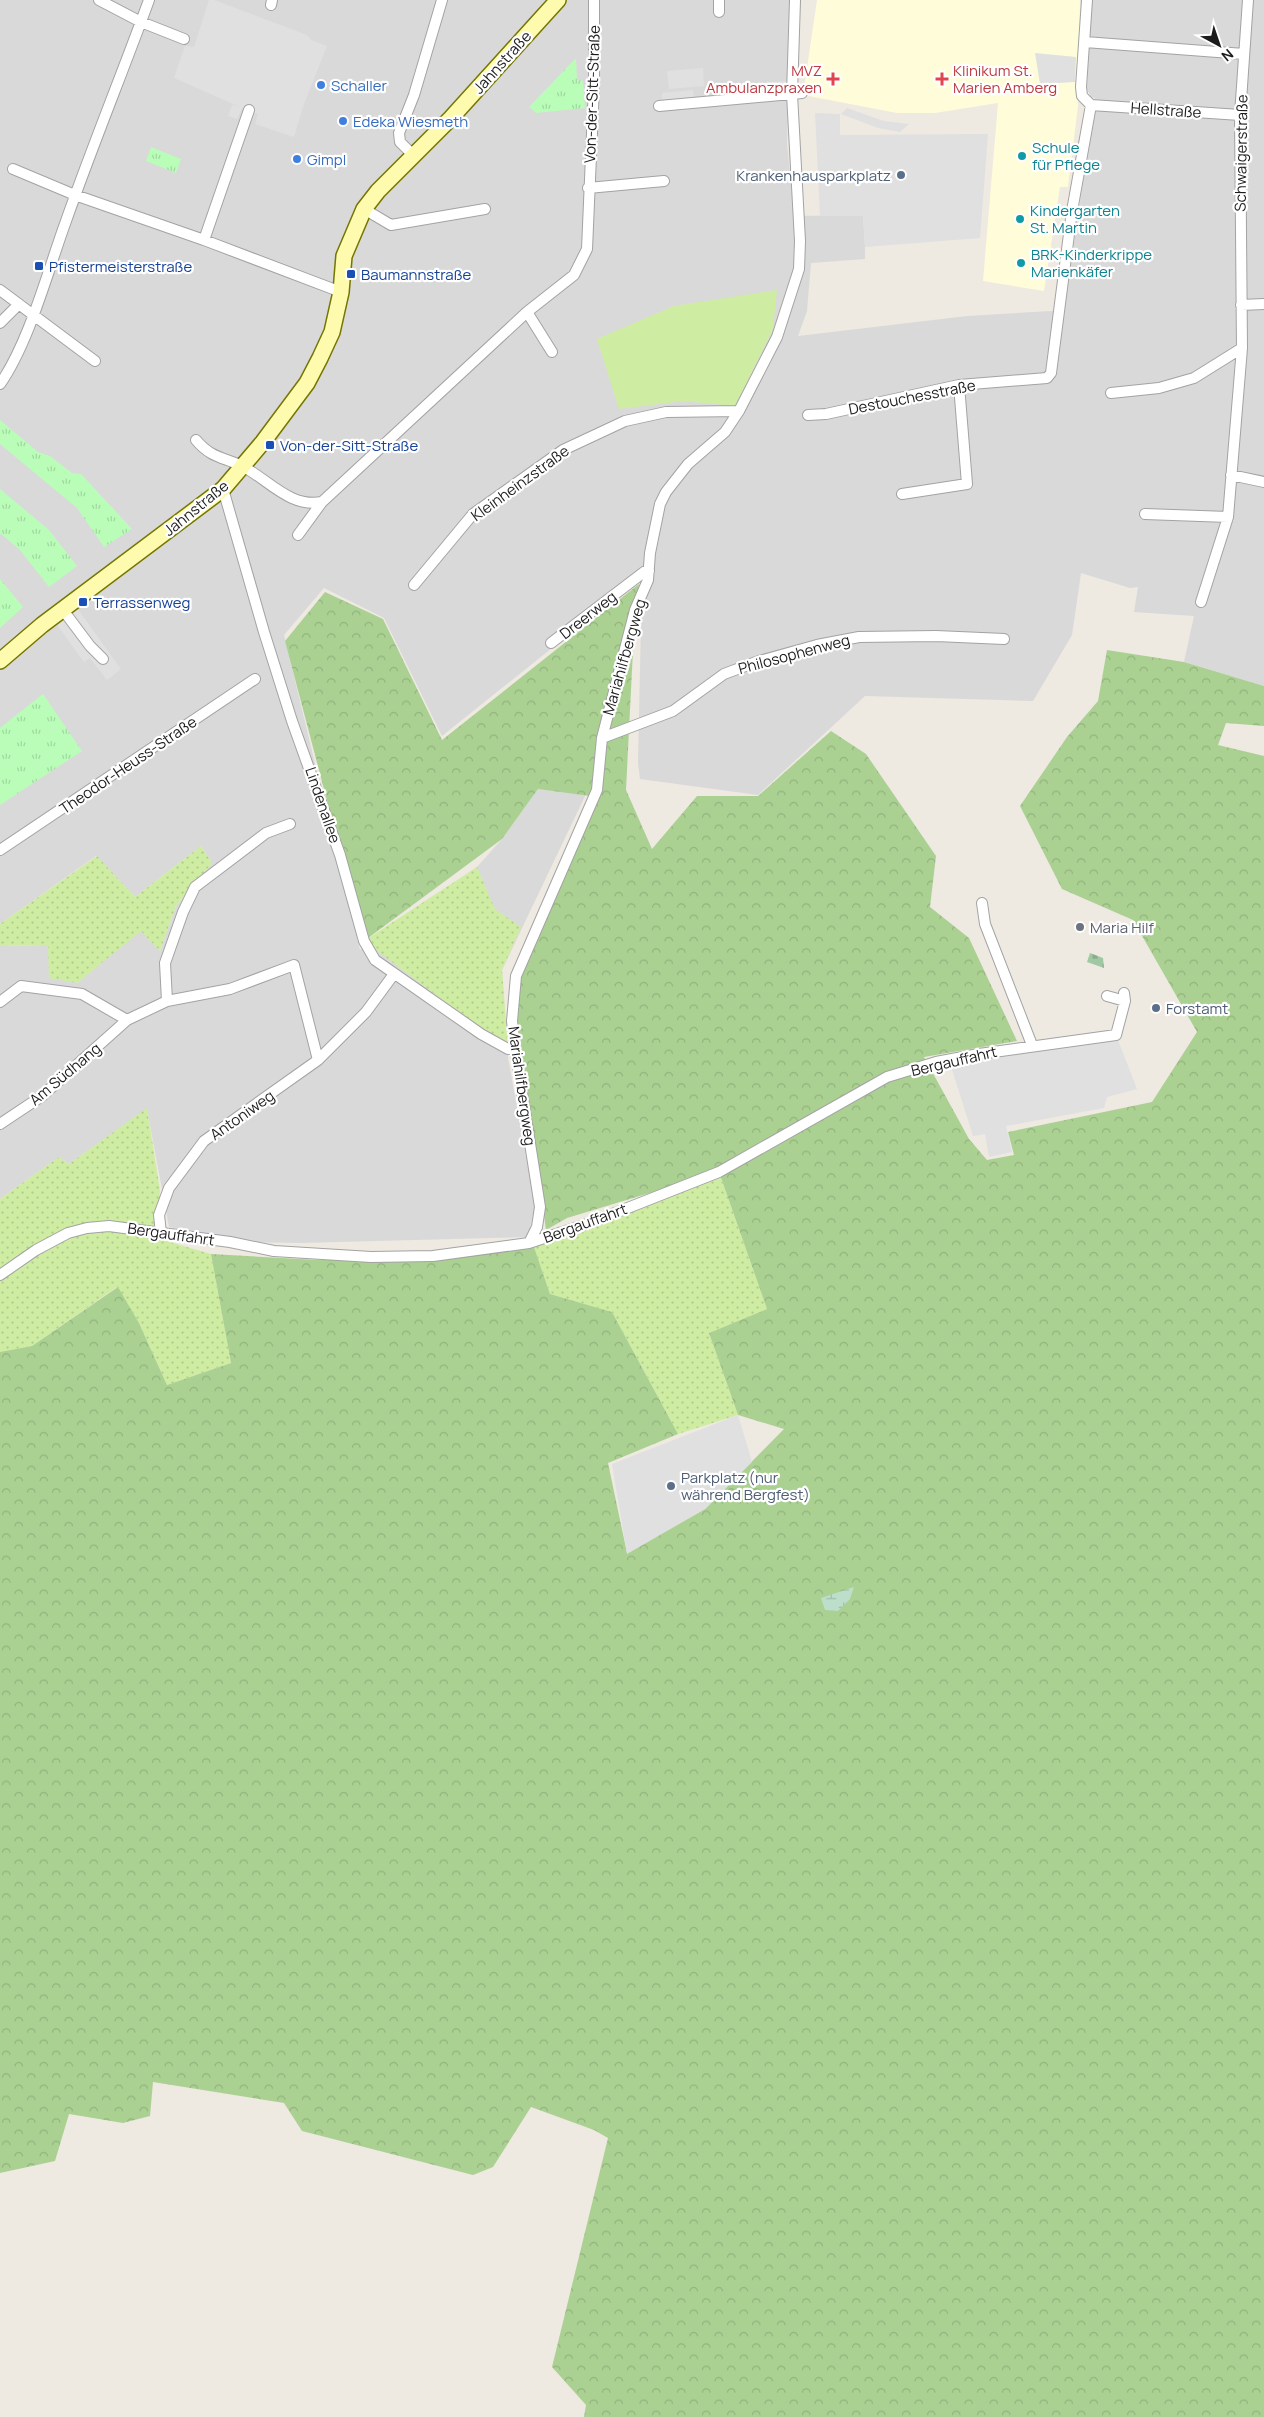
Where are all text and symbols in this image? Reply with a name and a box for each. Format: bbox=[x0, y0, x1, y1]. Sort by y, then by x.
north arrow bbox=[1194, 20, 1244, 70]
street label: Von-der-Sitt-Straße bbox=[579, 24, 605, 163]
street label: Jahnstraße bbox=[468, 26, 536, 98]
text: N bbox=[1218, 45, 1238, 66]
place label: MVZ Ambulanzpraxen bbox=[706, 60, 822, 98]
place label: Klinikum St. Marien Amberg bbox=[953, 60, 1057, 98]
marker: MVZ Ambulanzpraxen bbox=[826, 72, 840, 86]
marker: Klinikum St. Marien Amberg bbox=[935, 72, 949, 86]
place label: Schaller bbox=[331, 75, 388, 96]
marker: Schaller bbox=[315, 79, 327, 91]
street label: Schwaigerstraße bbox=[1229, 94, 1253, 212]
street label: Hellstraße bbox=[1130, 97, 1202, 123]
place label: Edeka Wiesmeth bbox=[353, 111, 468, 132]
marker: Edeka Wiesmeth bbox=[337, 115, 349, 127]
place label: Schule für Pflege bbox=[1032, 137, 1100, 175]
place label: Gimpl bbox=[307, 149, 346, 170]
marker: Schule für Pflege bbox=[1016, 150, 1028, 162]
marker: Gimpl bbox=[291, 153, 303, 165]
place label: Krankenhausparkplatz bbox=[736, 165, 891, 186]
marker: Krankenhausparkplatz bbox=[895, 169, 907, 181]
place label: Kindergarten St. Martin bbox=[1030, 200, 1120, 238]
marker: Kindergarten St. Martin bbox=[1014, 213, 1026, 225]
place label: BRK-Kinderkrippe Marienkäfer bbox=[1031, 244, 1152, 282]
place label: Pfistermeisterstraße bbox=[49, 256, 193, 277]
marker: BRK-Kinderkrippe Marienkäfer bbox=[1015, 257, 1027, 269]
marker: Pfistermeisterstraße bbox=[33, 260, 45, 272]
place label: Baumannstraße bbox=[361, 264, 472, 285]
marker: Baumannstraße bbox=[345, 268, 357, 280]
street label: Destouchesstraße bbox=[847, 374, 978, 420]
place label: Von-der-Sitt-Straße bbox=[280, 435, 418, 456]
marker: Von-der-Sitt-Straße bbox=[264, 439, 276, 451]
street label: Kleinheinzstraße bbox=[467, 440, 574, 526]
street label: Jahnstraße bbox=[159, 475, 233, 541]
street label: Dreerweg bbox=[555, 586, 621, 644]
place label: Terrassenweg bbox=[93, 592, 190, 613]
marker: Terrassenweg bbox=[77, 596, 89, 608]
street label: Mariahilfbergweg bbox=[597, 596, 651, 718]
street label: Philosophenweg bbox=[736, 629, 852, 679]
street label: Theodor-Heuss-Straße bbox=[55, 711, 201, 819]
street label: Lindenallee bbox=[300, 764, 346, 846]
place label: Maria Hilf bbox=[1090, 917, 1154, 938]
marker: Maria Hilf bbox=[1074, 921, 1086, 933]
place label: Forstamt bbox=[1166, 998, 1228, 1019]
marker: Forstamt bbox=[1150, 1002, 1162, 1014]
street label: Mariahilfbergweg bbox=[503, 1025, 541, 1147]
street label: Am Südhang bbox=[25, 1038, 105, 1110]
street label: Bergauffahrt bbox=[909, 1041, 999, 1081]
street label: Antoniweg bbox=[206, 1085, 278, 1145]
street label: Bergauffahrt bbox=[540, 1198, 630, 1248]
street label: Bergauffahrt bbox=[126, 1218, 216, 1250]
place label: Parkplatz (nur während Bergfest) bbox=[681, 1467, 810, 1505]
marker: Parkplatz (nur während Bergfest) bbox=[665, 1480, 677, 1492]

